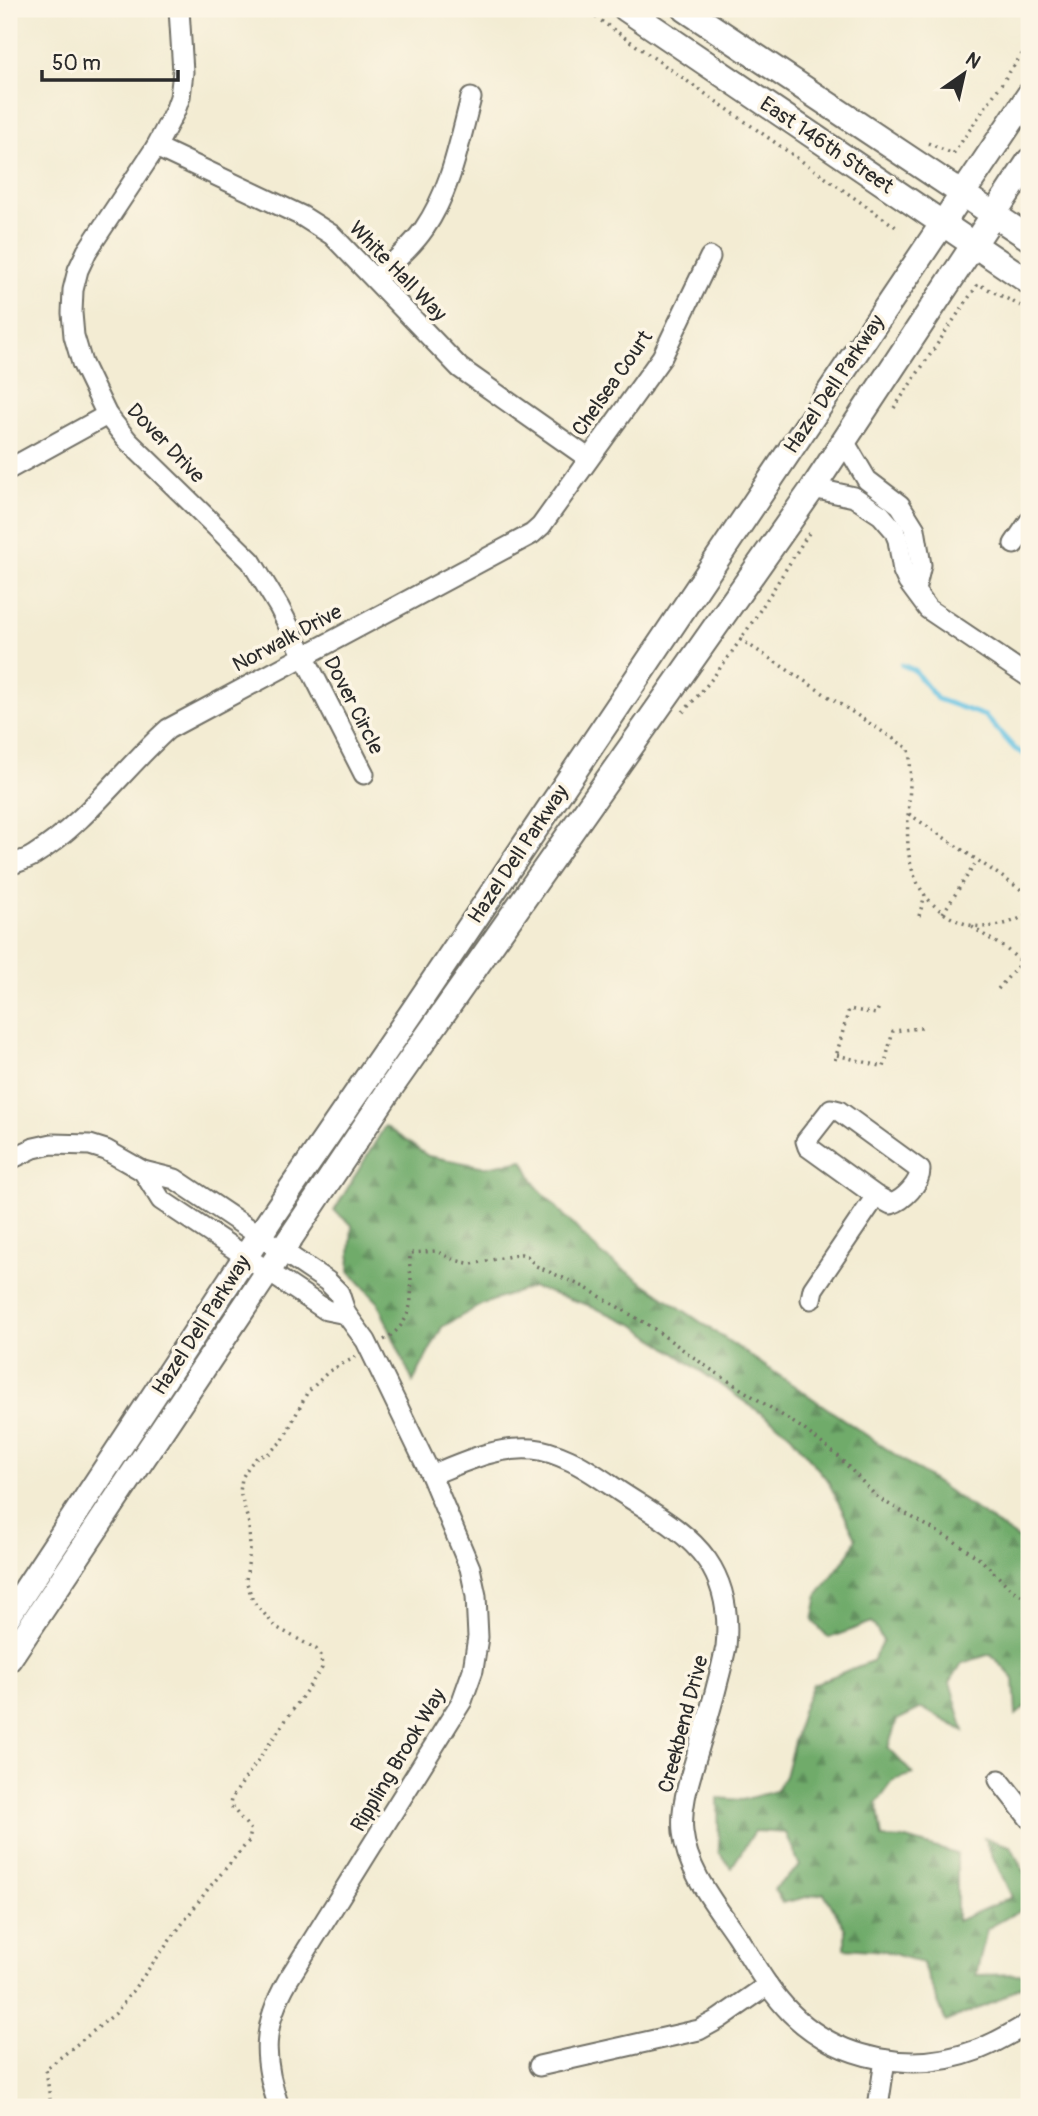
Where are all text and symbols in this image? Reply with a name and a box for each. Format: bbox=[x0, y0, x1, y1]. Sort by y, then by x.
scale bar bbox=[42, 38, 178, 82]
north arrow bbox=[930, 38, 1000, 108]
text: N bbox=[961, 47, 985, 74]
text: 50 m bbox=[52, 50, 101, 77]
street label: East 146th Street bbox=[755, 91, 899, 200]
street label: White Hall Way bbox=[343, 215, 452, 327]
street label: Hazel Dell Parkway bbox=[778, 310, 891, 459]
street label: Chelsea Court bbox=[566, 325, 659, 441]
street label: Dover Drive bbox=[121, 398, 211, 490]
street label: Norwalk Drive bbox=[228, 598, 347, 679]
street label: Dover Circle bbox=[317, 652, 390, 759]
street label: Hazel Dell Parkway bbox=[462, 780, 575, 929]
street label: Hazel Dell Parkway bbox=[146, 1250, 257, 1400]
street label: Creekbend Drive bbox=[652, 1652, 715, 1796]
street label: Rippling Brook Way bbox=[345, 1684, 452, 1837]

